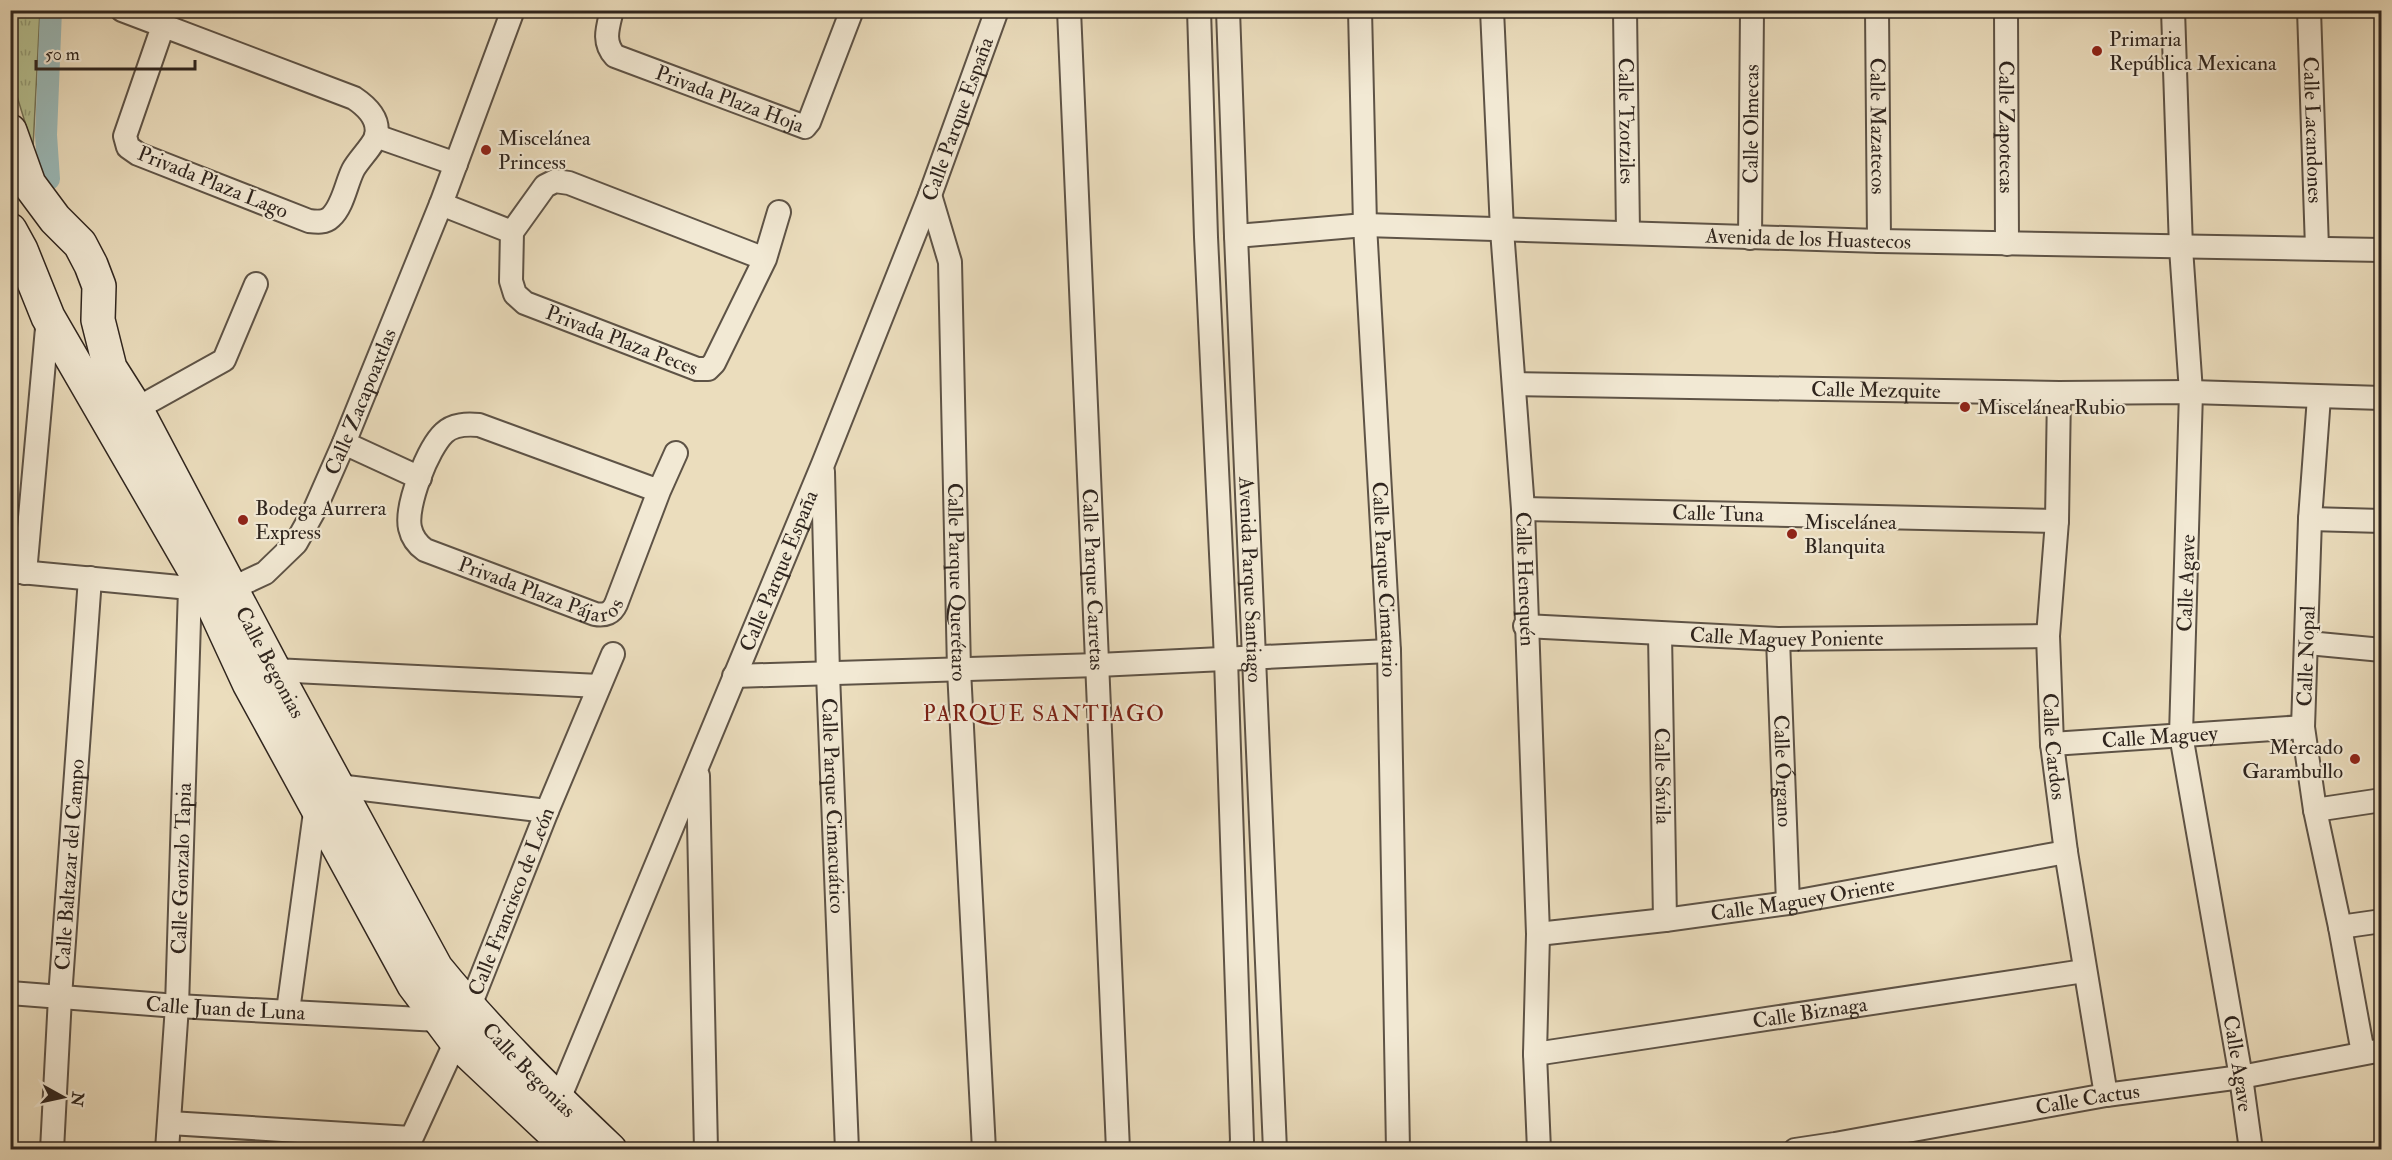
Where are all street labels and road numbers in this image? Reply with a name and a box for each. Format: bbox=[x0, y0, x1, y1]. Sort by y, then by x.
street label: Calle Parque España bbox=[916, 33, 1000, 205]
street label: Calle Lacandones bbox=[2297, 56, 2328, 204]
street label: Calle Mazatecos bbox=[1863, 57, 1892, 195]
street label: Calle Tzotziles bbox=[1612, 58, 1640, 184]
street label: Privada Plaza Hoja bbox=[651, 59, 808, 140]
street label: Calle Zapotecas bbox=[1992, 60, 2020, 194]
street label: Calle Olmecas bbox=[1737, 64, 1766, 184]
street label: Privada Plaza Lago bbox=[133, 140, 292, 225]
street label: Avenida de los Huastecos bbox=[1704, 223, 1911, 256]
street label: Privada Plaza Peces bbox=[542, 299, 702, 382]
street label: Calle Zacapoaxtlas bbox=[319, 325, 403, 479]
street label: Calle Mezquite bbox=[1811, 376, 1941, 405]
street label: Avenida Parque Santiago bbox=[1232, 475, 1268, 683]
street label: Calle Parque Cimatario bbox=[1365, 481, 1402, 677]
street label: Calle Parque Querétaro bbox=[941, 483, 973, 682]
street label: Calle Parque España bbox=[734, 486, 825, 656]
street label: Calle Parque Carretas bbox=[1076, 488, 1110, 671]
street label: Calle Tuna bbox=[1672, 499, 1764, 528]
street label: Calle Henequén bbox=[1509, 511, 1541, 647]
street label: Calle Agave bbox=[2171, 534, 2202, 632]
street label: Privada Plaza Pájaros bbox=[454, 551, 631, 629]
street label: Calle Begonias bbox=[229, 602, 311, 723]
street label: Calle Nopal bbox=[2291, 605, 2322, 707]
street label: Calle Maguey Poniente bbox=[1689, 621, 1884, 653]
street label: Calle Cardos bbox=[2036, 693, 2072, 801]
street label: Calle Parque Cimacuático bbox=[815, 698, 851, 914]
street label: Calle Órgano bbox=[1767, 714, 1798, 828]
street label: Calle Maguey bbox=[2101, 720, 2219, 755]
street label: Calle Sávila bbox=[1648, 727, 1676, 825]
street label: Calle Baltazar del Campo bbox=[49, 758, 91, 971]
street label: Calle Gonzalo Tapia bbox=[166, 782, 198, 955]
street label: Calle Francisco de León bbox=[462, 803, 561, 1000]
street label: Calle Maguey Oriente bbox=[1709, 871, 1897, 928]
street label: Calle Juan de Luna bbox=[145, 991, 306, 1027]
street label: Calle Biznaga bbox=[1751, 991, 1870, 1035]
street label: Calle Agave bbox=[2216, 1013, 2259, 1114]
street label: Calle Begonias bbox=[476, 1017, 581, 1124]
street label: Calle Cactus bbox=[2033, 1078, 2141, 1121]

